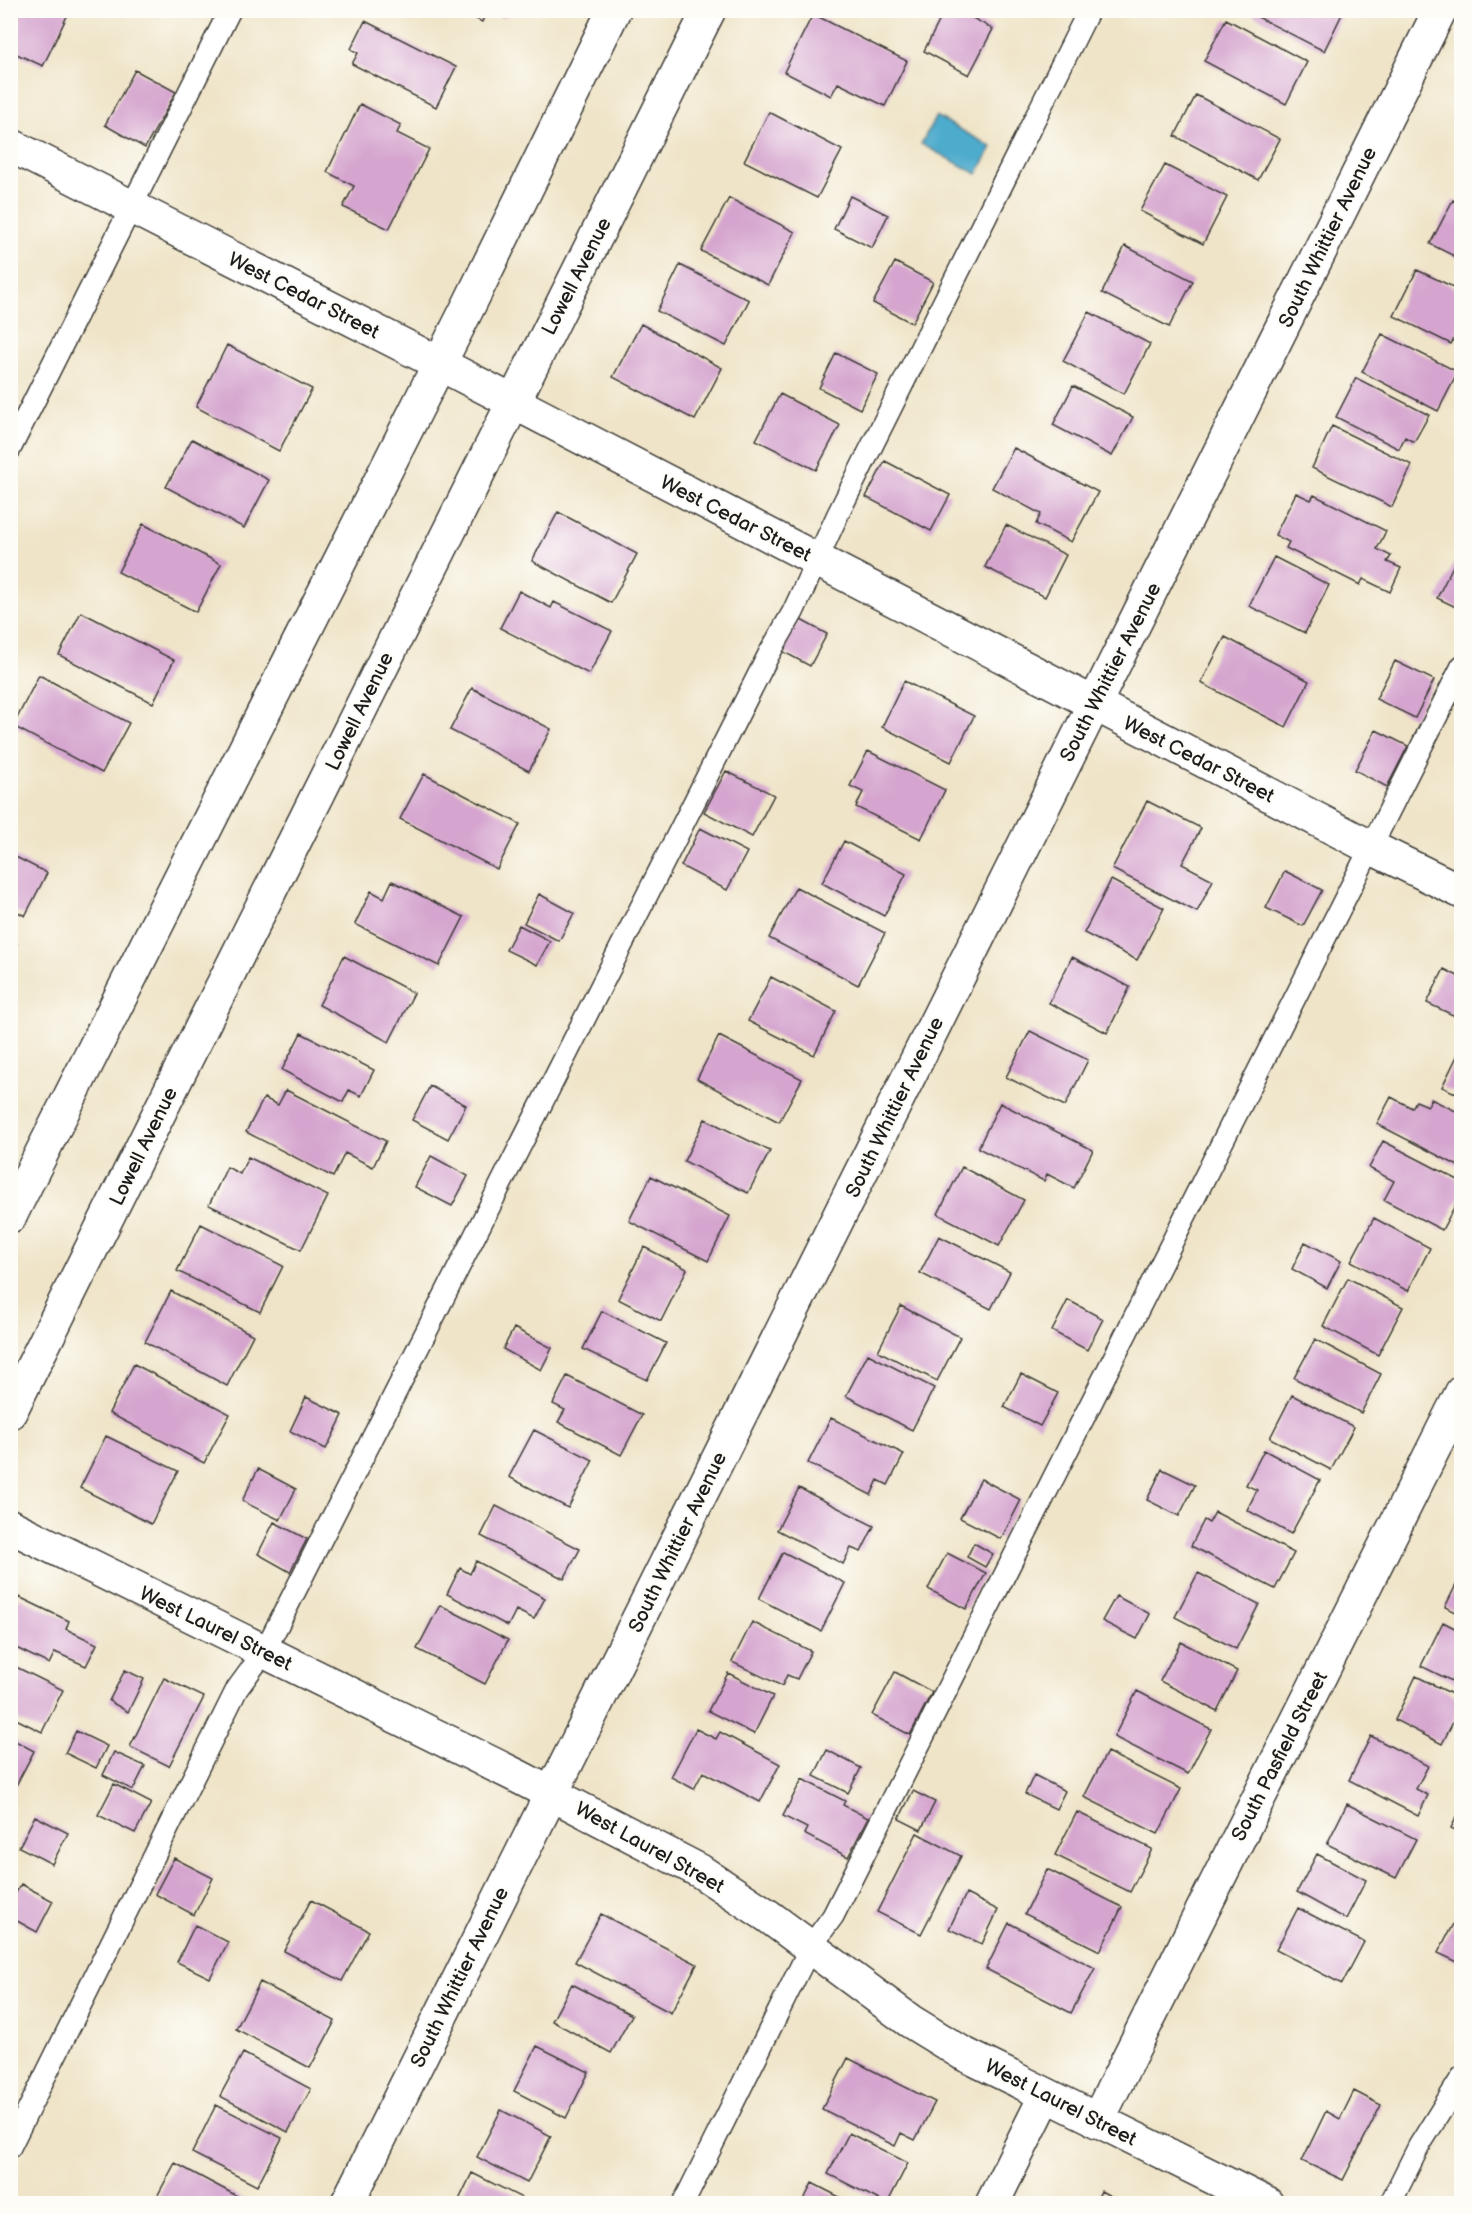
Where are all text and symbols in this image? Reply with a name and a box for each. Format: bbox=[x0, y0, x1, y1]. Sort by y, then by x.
street label: South Whittier Avenue bbox=[1274, 143, 1382, 332]
street label: Lowell Avenue bbox=[537, 214, 617, 339]
street label: West Cedar Street bbox=[224, 247, 383, 344]
street label: West Cedar Street bbox=[656, 470, 815, 567]
street label: South Whittier Avenue bbox=[1055, 579, 1167, 766]
street label: Lowell Avenue bbox=[321, 648, 399, 775]
street label: West Cedar Street bbox=[1119, 711, 1278, 808]
street label: South Whittier Avenue bbox=[841, 1013, 949, 1202]
street label: Lowell Avenue bbox=[105, 1083, 183, 1210]
street label: South Whittier Avenue bbox=[624, 1448, 732, 1637]
street label: West Laurel Street bbox=[135, 1582, 296, 1676]
street label: South Pasfield Street bbox=[1227, 1668, 1333, 1845]
street label: West Laurel Street bbox=[571, 1797, 728, 1899]
street label: South Whittier Avenue bbox=[406, 1883, 514, 2072]
street label: West Laurel Street bbox=[981, 2054, 1140, 2151]

